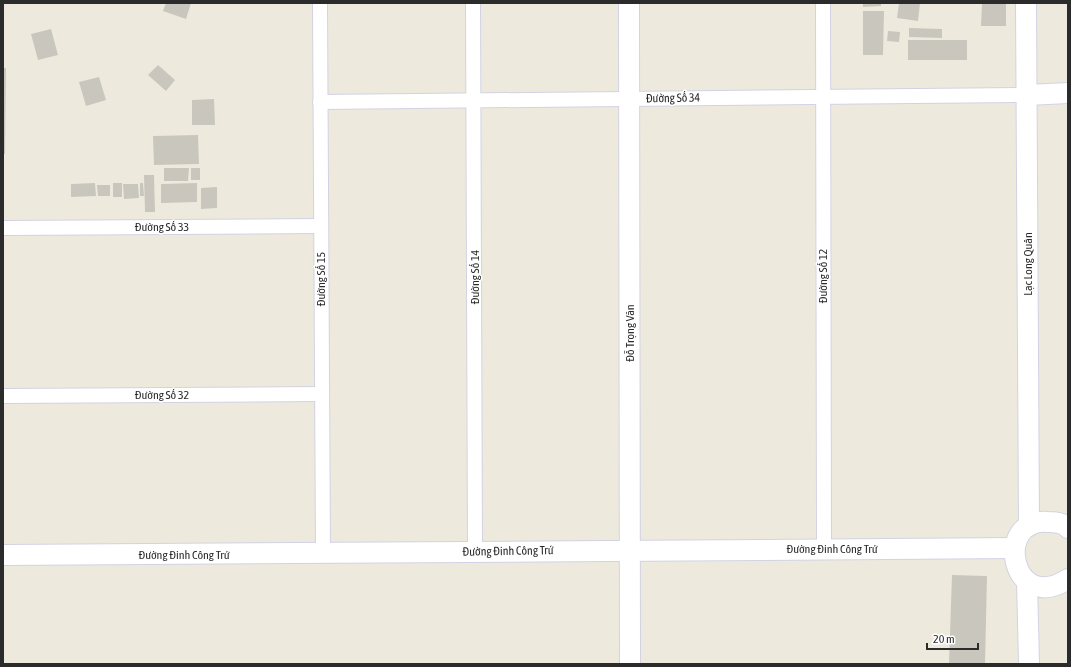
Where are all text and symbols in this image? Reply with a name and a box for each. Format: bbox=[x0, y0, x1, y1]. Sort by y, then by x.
street label: Đường Số 34 bbox=[646, 91, 701, 105]
street label: Đường Số 33 bbox=[135, 220, 189, 234]
street label: Lạc Long Quân bbox=[1021, 232, 1035, 296]
street label: Đường Số 14 bbox=[468, 249, 482, 304]
street label: Đường Số 12 bbox=[816, 249, 830, 303]
street label: Đường Số 15 bbox=[314, 252, 328, 306]
street label: Đỗ Trọng Văn bbox=[623, 304, 637, 362]
street label: Đường Số 32 bbox=[135, 388, 189, 402]
street label: Đường Đinh Công Trứ bbox=[786, 542, 878, 556]
street label: Đường Đinh Công Trứ bbox=[462, 543, 554, 559]
street label: Đường Đinh Công Trứ bbox=[138, 548, 230, 562]
scale bar bbox=[927, 625, 978, 651]
text: 20 m bbox=[933, 632, 955, 646]

